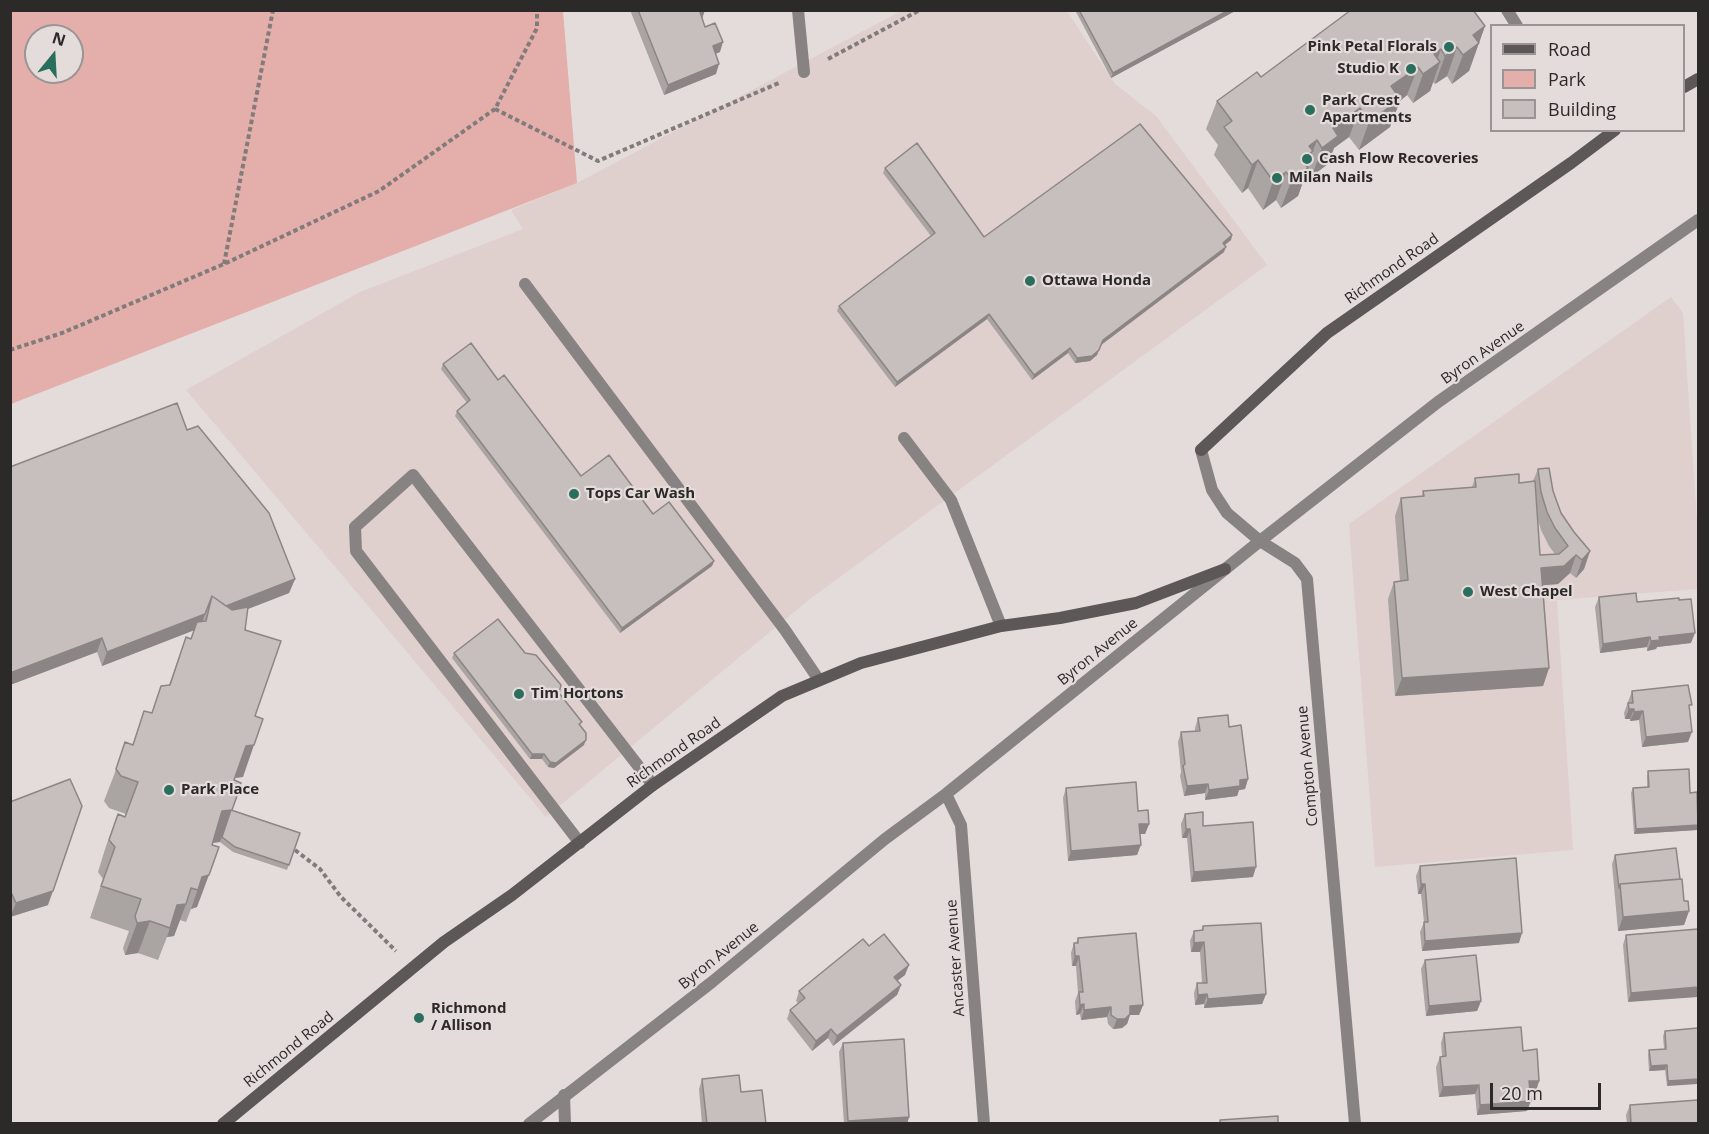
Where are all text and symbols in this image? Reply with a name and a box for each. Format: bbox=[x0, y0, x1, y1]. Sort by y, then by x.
north arrow bbox=[24, 24, 84, 84]
legend bbox=[1490, 24, 1685, 132]
text: N bbox=[49, 26, 69, 51]
text: Road bbox=[1548, 37, 1591, 61]
place label: Pink Petal Florals bbox=[1308, 38, 1437, 56]
marker: Pink Petal Florals bbox=[1442, 40, 1456, 54]
place label: Studio K bbox=[1337, 60, 1399, 78]
marker: Studio K bbox=[1404, 62, 1418, 76]
text: Park bbox=[1548, 67, 1586, 91]
place label: Park Crest Apartments bbox=[1322, 92, 1412, 127]
text: Building bbox=[1548, 97, 1616, 121]
marker: Park Crest Apartments bbox=[1303, 103, 1317, 117]
place label: Cash Flow Recoveries bbox=[1319, 150, 1479, 168]
marker: Cash Flow Recoveries bbox=[1300, 152, 1314, 166]
place label: Milan Nails bbox=[1289, 169, 1373, 187]
marker: Milan Nails bbox=[1270, 171, 1284, 185]
street label: Richmond Road bbox=[1342, 230, 1442, 308]
place label: Ottawa Honda bbox=[1042, 272, 1151, 290]
marker: Ottawa Honda bbox=[1023, 274, 1037, 288]
street label: Byron Avenue bbox=[1438, 318, 1528, 388]
place label: Tops Car Wash bbox=[586, 485, 695, 503]
marker: Tops Car Wash bbox=[567, 487, 581, 501]
place label: West Chapel bbox=[1480, 583, 1573, 601]
marker: West Chapel bbox=[1461, 585, 1475, 599]
street label: Byron Avenue bbox=[1054, 614, 1142, 690]
place label: Tim Hortons bbox=[531, 685, 624, 703]
marker: Tim Hortons bbox=[512, 687, 526, 701]
street label: Compton Avenue bbox=[1294, 705, 1322, 827]
street label: Richmond Road bbox=[624, 714, 724, 792]
place label: Park Place bbox=[181, 781, 259, 799]
marker: Park Place bbox=[162, 783, 176, 797]
street label: Ancaster Avenue bbox=[943, 899, 969, 1017]
street label: Byron Avenue bbox=[675, 918, 763, 994]
place label: Richmond / Allison bbox=[431, 1000, 506, 1035]
street label: Richmond Road bbox=[240, 1008, 338, 1092]
marker: Richmond / Allison bbox=[412, 1011, 426, 1025]
scale bar bbox=[1493, 1071, 1604, 1109]
text: 20 m bbox=[1501, 1081, 1543, 1105]

